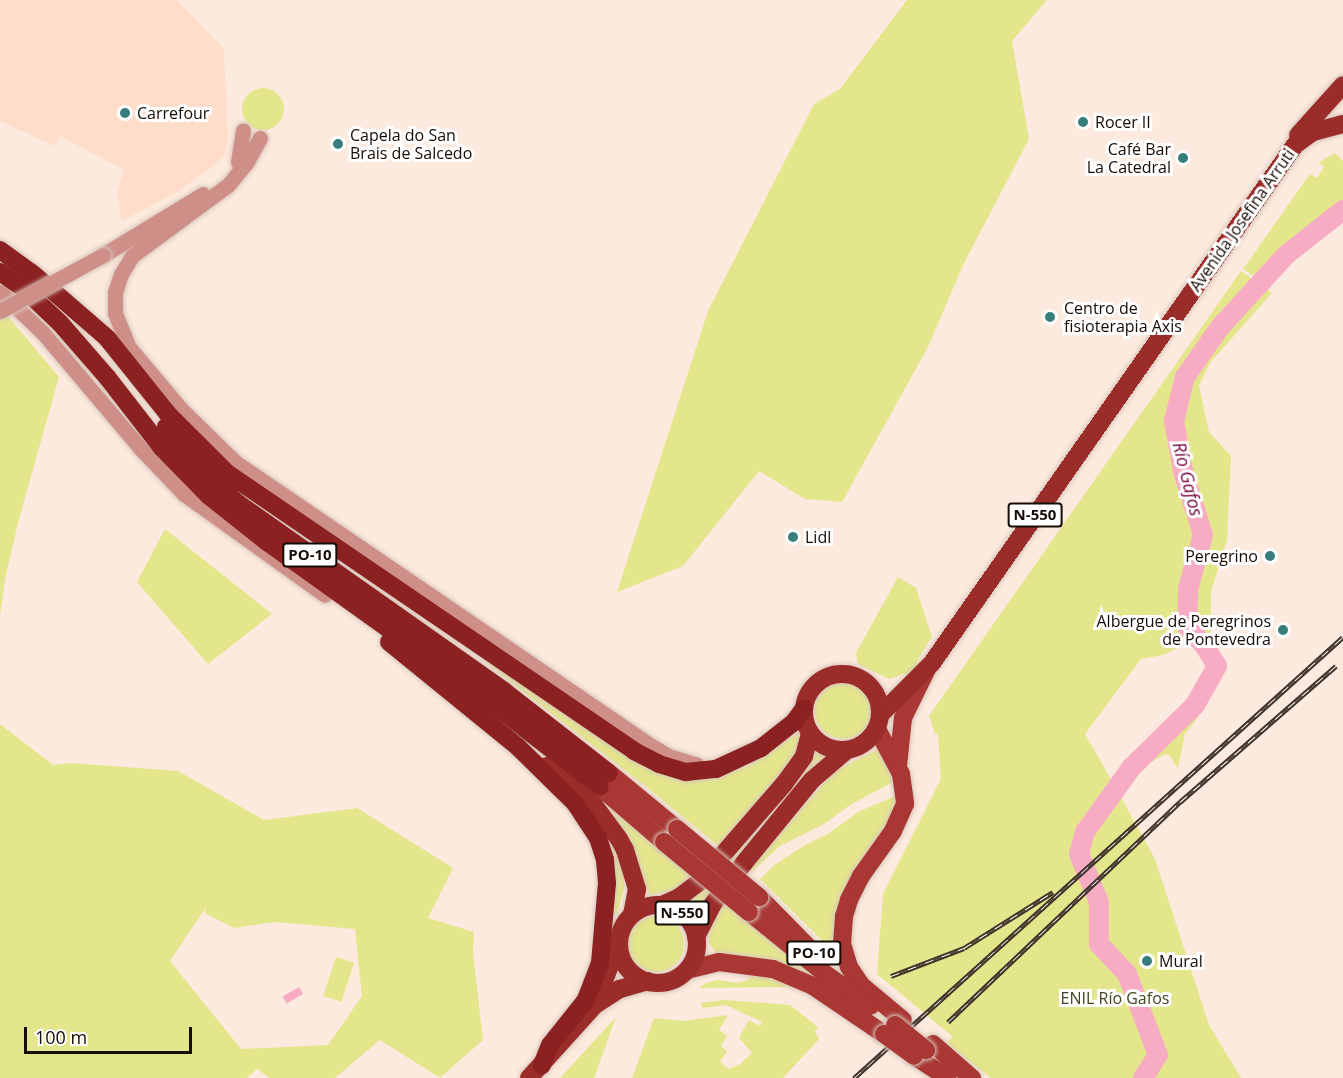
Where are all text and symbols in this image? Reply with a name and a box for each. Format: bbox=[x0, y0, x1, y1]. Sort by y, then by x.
place label: Carrefour bbox=[137, 103, 209, 123]
marker: Carrefour bbox=[118, 106, 132, 120]
place label: Rocer II bbox=[1095, 112, 1151, 132]
marker: Rocer II bbox=[1076, 115, 1090, 129]
place label: Capela do San Brais de Salcedo bbox=[350, 125, 472, 163]
marker: Capela do San Brais de Salcedo bbox=[331, 137, 345, 151]
place label: Café Bar La Catedral bbox=[1087, 139, 1171, 177]
street label: Avenida Josefina Arruti bbox=[1186, 145, 1298, 295]
marker: Café Bar La Catedral bbox=[1176, 151, 1190, 165]
place label: Centro de fisioterapia Axis bbox=[1064, 298, 1182, 336]
marker: Centro de fisioterapia Axis bbox=[1041, 308, 1059, 326]
water label: Río Gafos bbox=[1168, 440, 1208, 518]
road number: N-550 bbox=[1006, 503, 1064, 527]
place label: Lidl bbox=[805, 527, 831, 547]
marker: Lidl bbox=[786, 530, 800, 544]
road number: PO-10 bbox=[282, 543, 338, 567]
place label: Peregrino bbox=[1185, 546, 1258, 566]
marker: Peregrino bbox=[1263, 549, 1277, 563]
place label: Albergue de Peregrinos de Pontevedra bbox=[1096, 611, 1271, 649]
marker: Albergue de Peregrinos de Pontevedra bbox=[1276, 623, 1290, 637]
road number: N-550 bbox=[654, 901, 710, 925]
road number: PO-10 bbox=[786, 941, 842, 965]
place label: Mural bbox=[1159, 951, 1203, 971]
marker: Mural bbox=[1140, 954, 1154, 968]
park label: ENIL Río Gafos bbox=[1061, 988, 1169, 1008]
scale bar bbox=[27, 1015, 195, 1053]
text: 100 m bbox=[35, 1025, 87, 1049]

